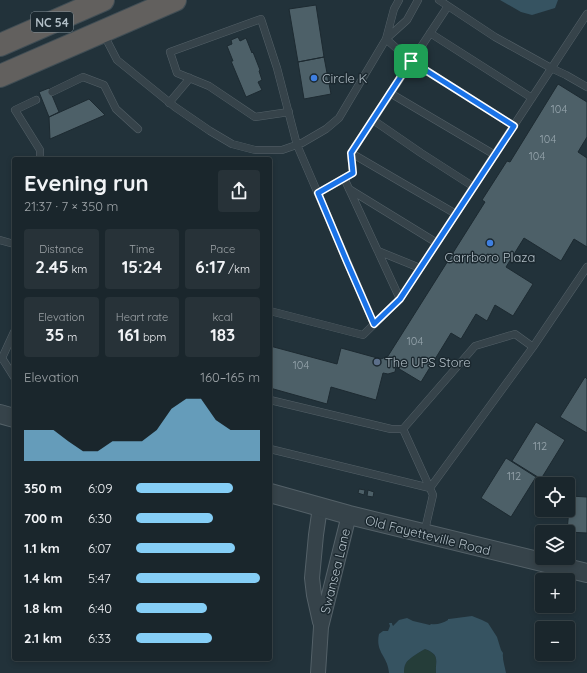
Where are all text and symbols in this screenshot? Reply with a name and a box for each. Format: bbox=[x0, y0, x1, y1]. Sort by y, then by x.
road number: NC 54 bbox=[31, 12, 73, 32]
pin bbox=[394, 44, 428, 78]
icon: arrive bbox=[400, 50, 422, 72]
place label: Circle K bbox=[322, 70, 367, 86]
marker: Circle K bbox=[309, 73, 319, 83]
house number: 104 bbox=[551, 102, 567, 116]
house number: 104 bbox=[540, 132, 556, 146]
house number: 104 bbox=[529, 149, 545, 163]
text: Evening run bbox=[24, 169, 149, 197]
button: share bbox=[218, 170, 260, 212]
text: 21:37 · 7 × 350 m bbox=[24, 198, 118, 214]
marker: Carrboro Plaza bbox=[485, 238, 495, 248]
text: Distance bbox=[39, 242, 83, 256]
text: Time bbox=[129, 242, 155, 256]
text: Pace bbox=[210, 242, 235, 256]
place label: Carrboro Plaza bbox=[445, 249, 535, 265]
text: 2.45 bbox=[35, 256, 68, 277]
text: 15:24 bbox=[122, 256, 162, 277]
text: 6:17 bbox=[195, 256, 225, 277]
text: km bbox=[68, 262, 87, 276]
text: /km bbox=[225, 262, 250, 276]
text: Elevation bbox=[38, 310, 85, 324]
text: Heart rate bbox=[116, 310, 168, 324]
text: kcal bbox=[212, 310, 233, 324]
text: 35 bbox=[45, 324, 64, 345]
text: 161 bbox=[118, 324, 140, 345]
text: 183 bbox=[210, 324, 235, 345]
text: m bbox=[64, 330, 77, 344]
text: bpm bbox=[140, 330, 166, 344]
house number: 104 bbox=[407, 334, 423, 348]
place label: The UPS Store bbox=[385, 354, 471, 370]
marker: The UPS Store bbox=[372, 357, 382, 367]
house number: 104 bbox=[293, 358, 309, 372]
text: Elevation bbox=[24, 369, 79, 385]
text: 160–165 m bbox=[200, 369, 260, 385]
house number: 112 bbox=[533, 439, 547, 453]
house number: 112 bbox=[507, 469, 521, 483]
map controls bbox=[535, 477, 575, 661]
button: locate bbox=[535, 477, 575, 517]
text: 350 m bbox=[24, 480, 62, 496]
text: 6:09 bbox=[88, 480, 112, 496]
text: 700 m bbox=[24, 510, 63, 526]
text: 6:30 bbox=[88, 510, 112, 526]
street label: Old Fayetteville Road bbox=[364, 512, 492, 558]
button: layers bbox=[535, 525, 575, 565]
street label: Swansea Lane bbox=[317, 527, 353, 615]
text: 1.1 km bbox=[24, 540, 60, 556]
text: 6:07 bbox=[88, 540, 111, 556]
text: 1.4 km bbox=[24, 570, 63, 586]
text: 5:47 bbox=[88, 570, 111, 586]
button: + bbox=[535, 573, 575, 613]
text: 1.8 km bbox=[24, 600, 62, 616]
text: 6:40 bbox=[88, 600, 112, 616]
button: − bbox=[535, 621, 575, 661]
text: 2.1 km bbox=[24, 630, 62, 646]
text: 6:33 bbox=[88, 630, 111, 646]

